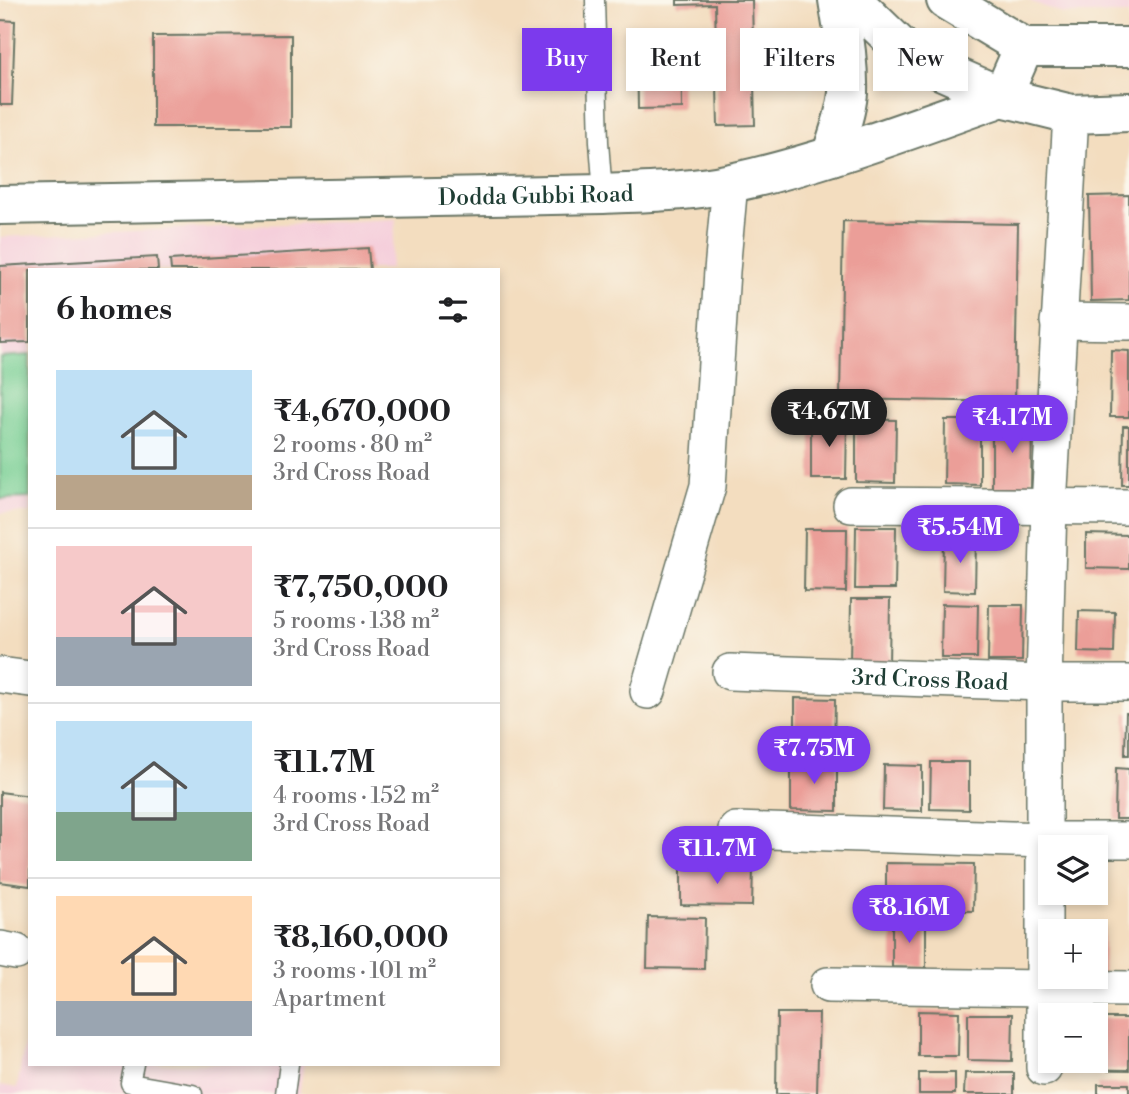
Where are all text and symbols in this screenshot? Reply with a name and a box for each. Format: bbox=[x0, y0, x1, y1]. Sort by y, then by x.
chip: Buy bbox=[522, 28, 612, 91]
chip: Rent bbox=[626, 28, 726, 91]
chip: Filters bbox=[740, 28, 859, 91]
chip: New bbox=[873, 28, 968, 91]
street label: Dodda Gubbi Road bbox=[438, 180, 634, 212]
text: 6 homes bbox=[56, 291, 172, 329]
icon: filters bbox=[434, 291, 472, 329]
pin: ₹4.67M bbox=[772, 390, 886, 449]
text: ₹4,670,000 bbox=[273, 393, 451, 431]
pin: ₹4.17M bbox=[955, 396, 1069, 455]
icon: home bbox=[112, 398, 196, 482]
text: ₹4.67M bbox=[787, 398, 871, 426]
text: ₹4.17M bbox=[972, 404, 1052, 432]
text: 2 rooms · 80 m² bbox=[273, 431, 432, 459]
text: 3rd Cross Road bbox=[273, 459, 430, 487]
pin: ₹5.54M bbox=[903, 505, 1017, 565]
text: ₹5.54M bbox=[917, 514, 1003, 542]
text: ₹7,750,000 bbox=[273, 569, 449, 607]
icon: home bbox=[112, 574, 196, 658]
text: 5 rooms · 138 m² bbox=[273, 607, 439, 635]
text: 3rd Cross Road bbox=[273, 635, 430, 663]
street label: 3rd Cross Road bbox=[851, 663, 1009, 697]
pin: ₹7.75M bbox=[757, 726, 871, 786]
text: ₹7.75M bbox=[773, 735, 855, 763]
text: ₹11.7M bbox=[273, 744, 375, 782]
icon: home bbox=[112, 749, 196, 833]
text: 4 rooms · 152 m² bbox=[273, 782, 439, 810]
text: 3rd Cross Road bbox=[273, 810, 430, 838]
pin: ₹11.7M bbox=[660, 826, 774, 886]
text: ₹11.7M bbox=[678, 835, 756, 863]
map controls bbox=[1038, 835, 1108, 1073]
button: layers bbox=[1038, 835, 1108, 905]
pin: ₹8.16M bbox=[852, 886, 966, 945]
text: ₹8.16M bbox=[868, 894, 950, 922]
text: ₹8,160,000 bbox=[273, 919, 449, 957]
button: + bbox=[1038, 919, 1108, 989]
icon: home bbox=[112, 924, 196, 1008]
text: 3 rooms · 101 m² bbox=[273, 957, 436, 985]
text: Apartment bbox=[273, 985, 386, 1013]
button: − bbox=[1038, 1003, 1108, 1073]

